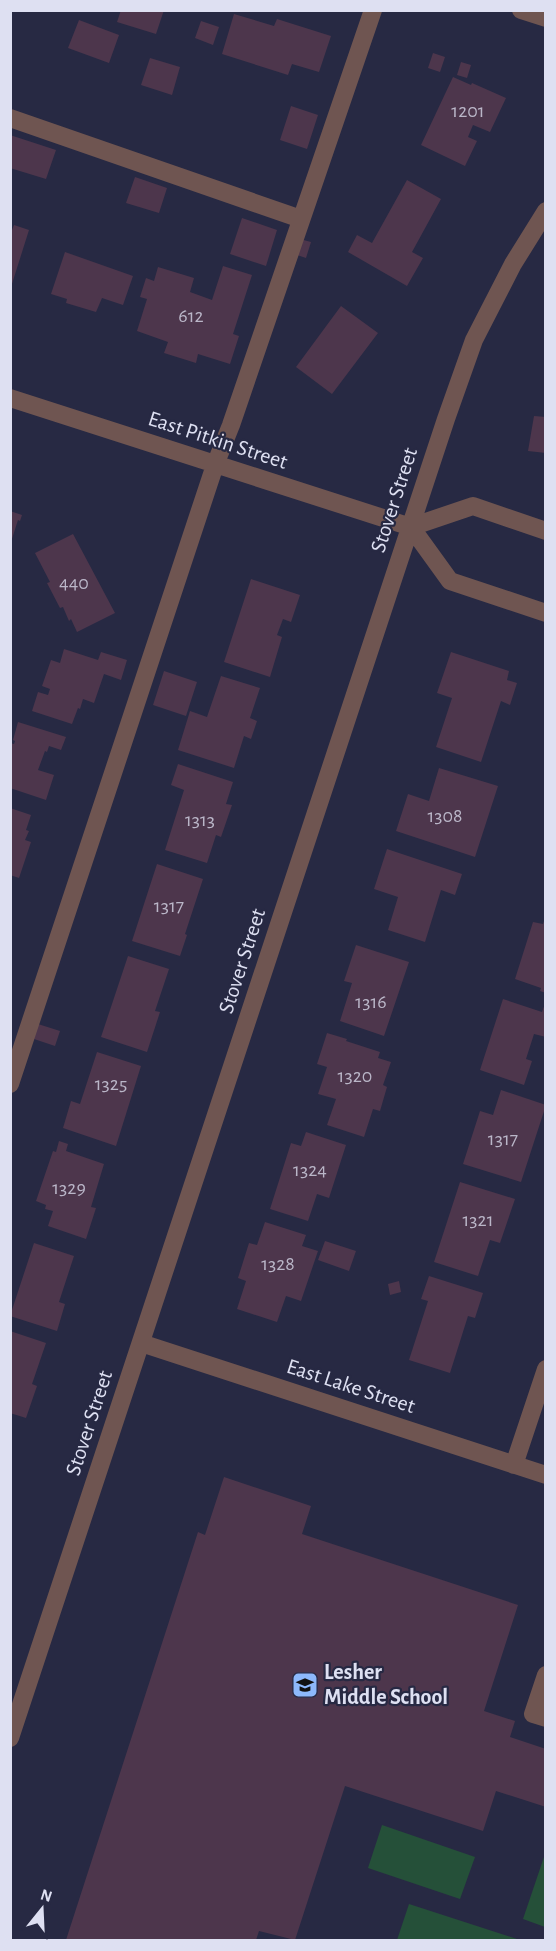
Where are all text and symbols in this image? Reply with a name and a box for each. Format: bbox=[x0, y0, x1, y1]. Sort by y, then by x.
house number: 1201 bbox=[451, 101, 485, 121]
house number: 612 bbox=[178, 306, 204, 326]
street label: East Pitkin Street bbox=[146, 407, 290, 473]
street label: Stover Street bbox=[367, 445, 421, 555]
house number: 440 bbox=[59, 573, 89, 593]
house number: 1308 bbox=[427, 806, 463, 826]
house number: 1313 bbox=[185, 810, 215, 830]
house number: 1317 bbox=[154, 896, 184, 916]
street label: Stover Street bbox=[215, 906, 269, 1016]
house number: 1316 bbox=[355, 992, 387, 1012]
house number: 1320 bbox=[338, 1066, 372, 1086]
house number: 1325 bbox=[95, 1074, 127, 1094]
house number: 1317 bbox=[488, 1129, 518, 1149]
house number: 1324 bbox=[293, 1160, 327, 1180]
house number: 1329 bbox=[52, 1178, 86, 1198]
house number: 1321 bbox=[462, 1210, 494, 1230]
house number: 1328 bbox=[261, 1254, 295, 1274]
street label: East Lake Street bbox=[284, 1355, 418, 1417]
street label: Stover Street bbox=[62, 1368, 116, 1478]
place label: Lesher Middle School bbox=[324, 1661, 448, 1708]
school or university icon: Lesher Middle School bbox=[290, 1670, 320, 1700]
north arrow bbox=[12, 1879, 72, 1939]
text: N bbox=[39, 1886, 54, 1905]

